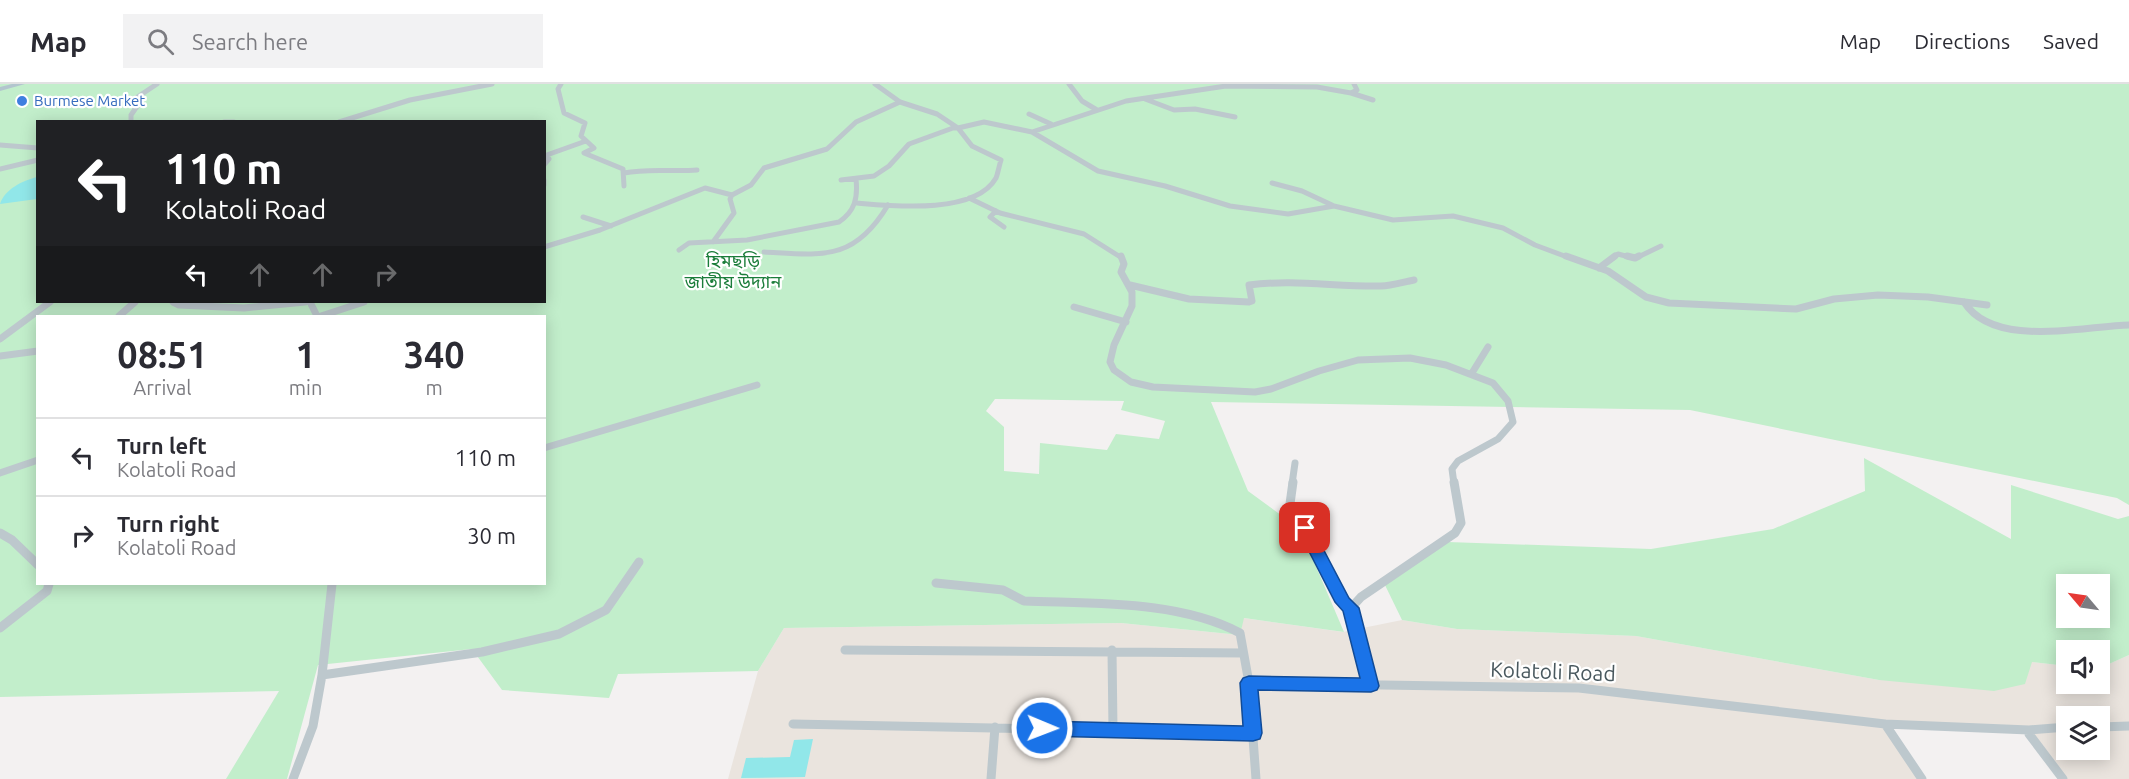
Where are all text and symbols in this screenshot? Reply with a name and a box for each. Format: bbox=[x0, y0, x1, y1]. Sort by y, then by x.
search box bbox=[123, 14, 543, 68]
icon: search bbox=[144, 25, 177, 58]
text: Map bbox=[30, 26, 87, 57]
text: Search here bbox=[192, 29, 308, 54]
text: Map bbox=[1840, 29, 1881, 53]
text: Directions bbox=[1914, 29, 2010, 53]
text: Saved bbox=[2043, 29, 2099, 53]
place label: Burmese Market bbox=[34, 92, 145, 109]
marker: Burmese Market bbox=[15, 94, 29, 108]
icon: left bbox=[66, 144, 144, 222]
text: 110 m bbox=[165, 145, 282, 192]
text: Kolatoli Road bbox=[165, 194, 326, 224]
park label: হিমছড়ি জাতীয় উদ্যান bbox=[684, 250, 782, 291]
icon: left bbox=[180, 258, 213, 291]
icon: ahead bbox=[243, 258, 276, 291]
icon: ahead bbox=[306, 258, 339, 291]
icon: right bbox=[369, 258, 402, 291]
text: 08:51 bbox=[117, 334, 207, 375]
text: 1 bbox=[295, 334, 316, 375]
text: 340 bbox=[404, 334, 465, 375]
text: Arrival bbox=[133, 376, 192, 399]
text: min bbox=[289, 376, 322, 399]
text: m bbox=[426, 376, 443, 399]
text: Turn left bbox=[117, 433, 207, 458]
icon: left bbox=[66, 441, 99, 474]
text: 110 m bbox=[455, 445, 516, 470]
text: Kolatoli Road bbox=[117, 458, 236, 481]
pin bbox=[1279, 502, 1330, 553]
text: Turn right bbox=[117, 511, 219, 536]
icon: arrive bbox=[1288, 511, 1321, 544]
icon: right bbox=[66, 519, 99, 552]
text: 30 m bbox=[467, 523, 516, 548]
text: Kolatoli Road bbox=[117, 536, 236, 559]
north arrow bbox=[2056, 574, 2110, 628]
map controls bbox=[2056, 574, 2110, 760]
button: sound bbox=[2056, 640, 2110, 694]
street label: Kolatoli Road bbox=[1490, 657, 1616, 685]
position arrow bbox=[1010, 696, 1074, 760]
button: layers bbox=[2056, 706, 2110, 760]

